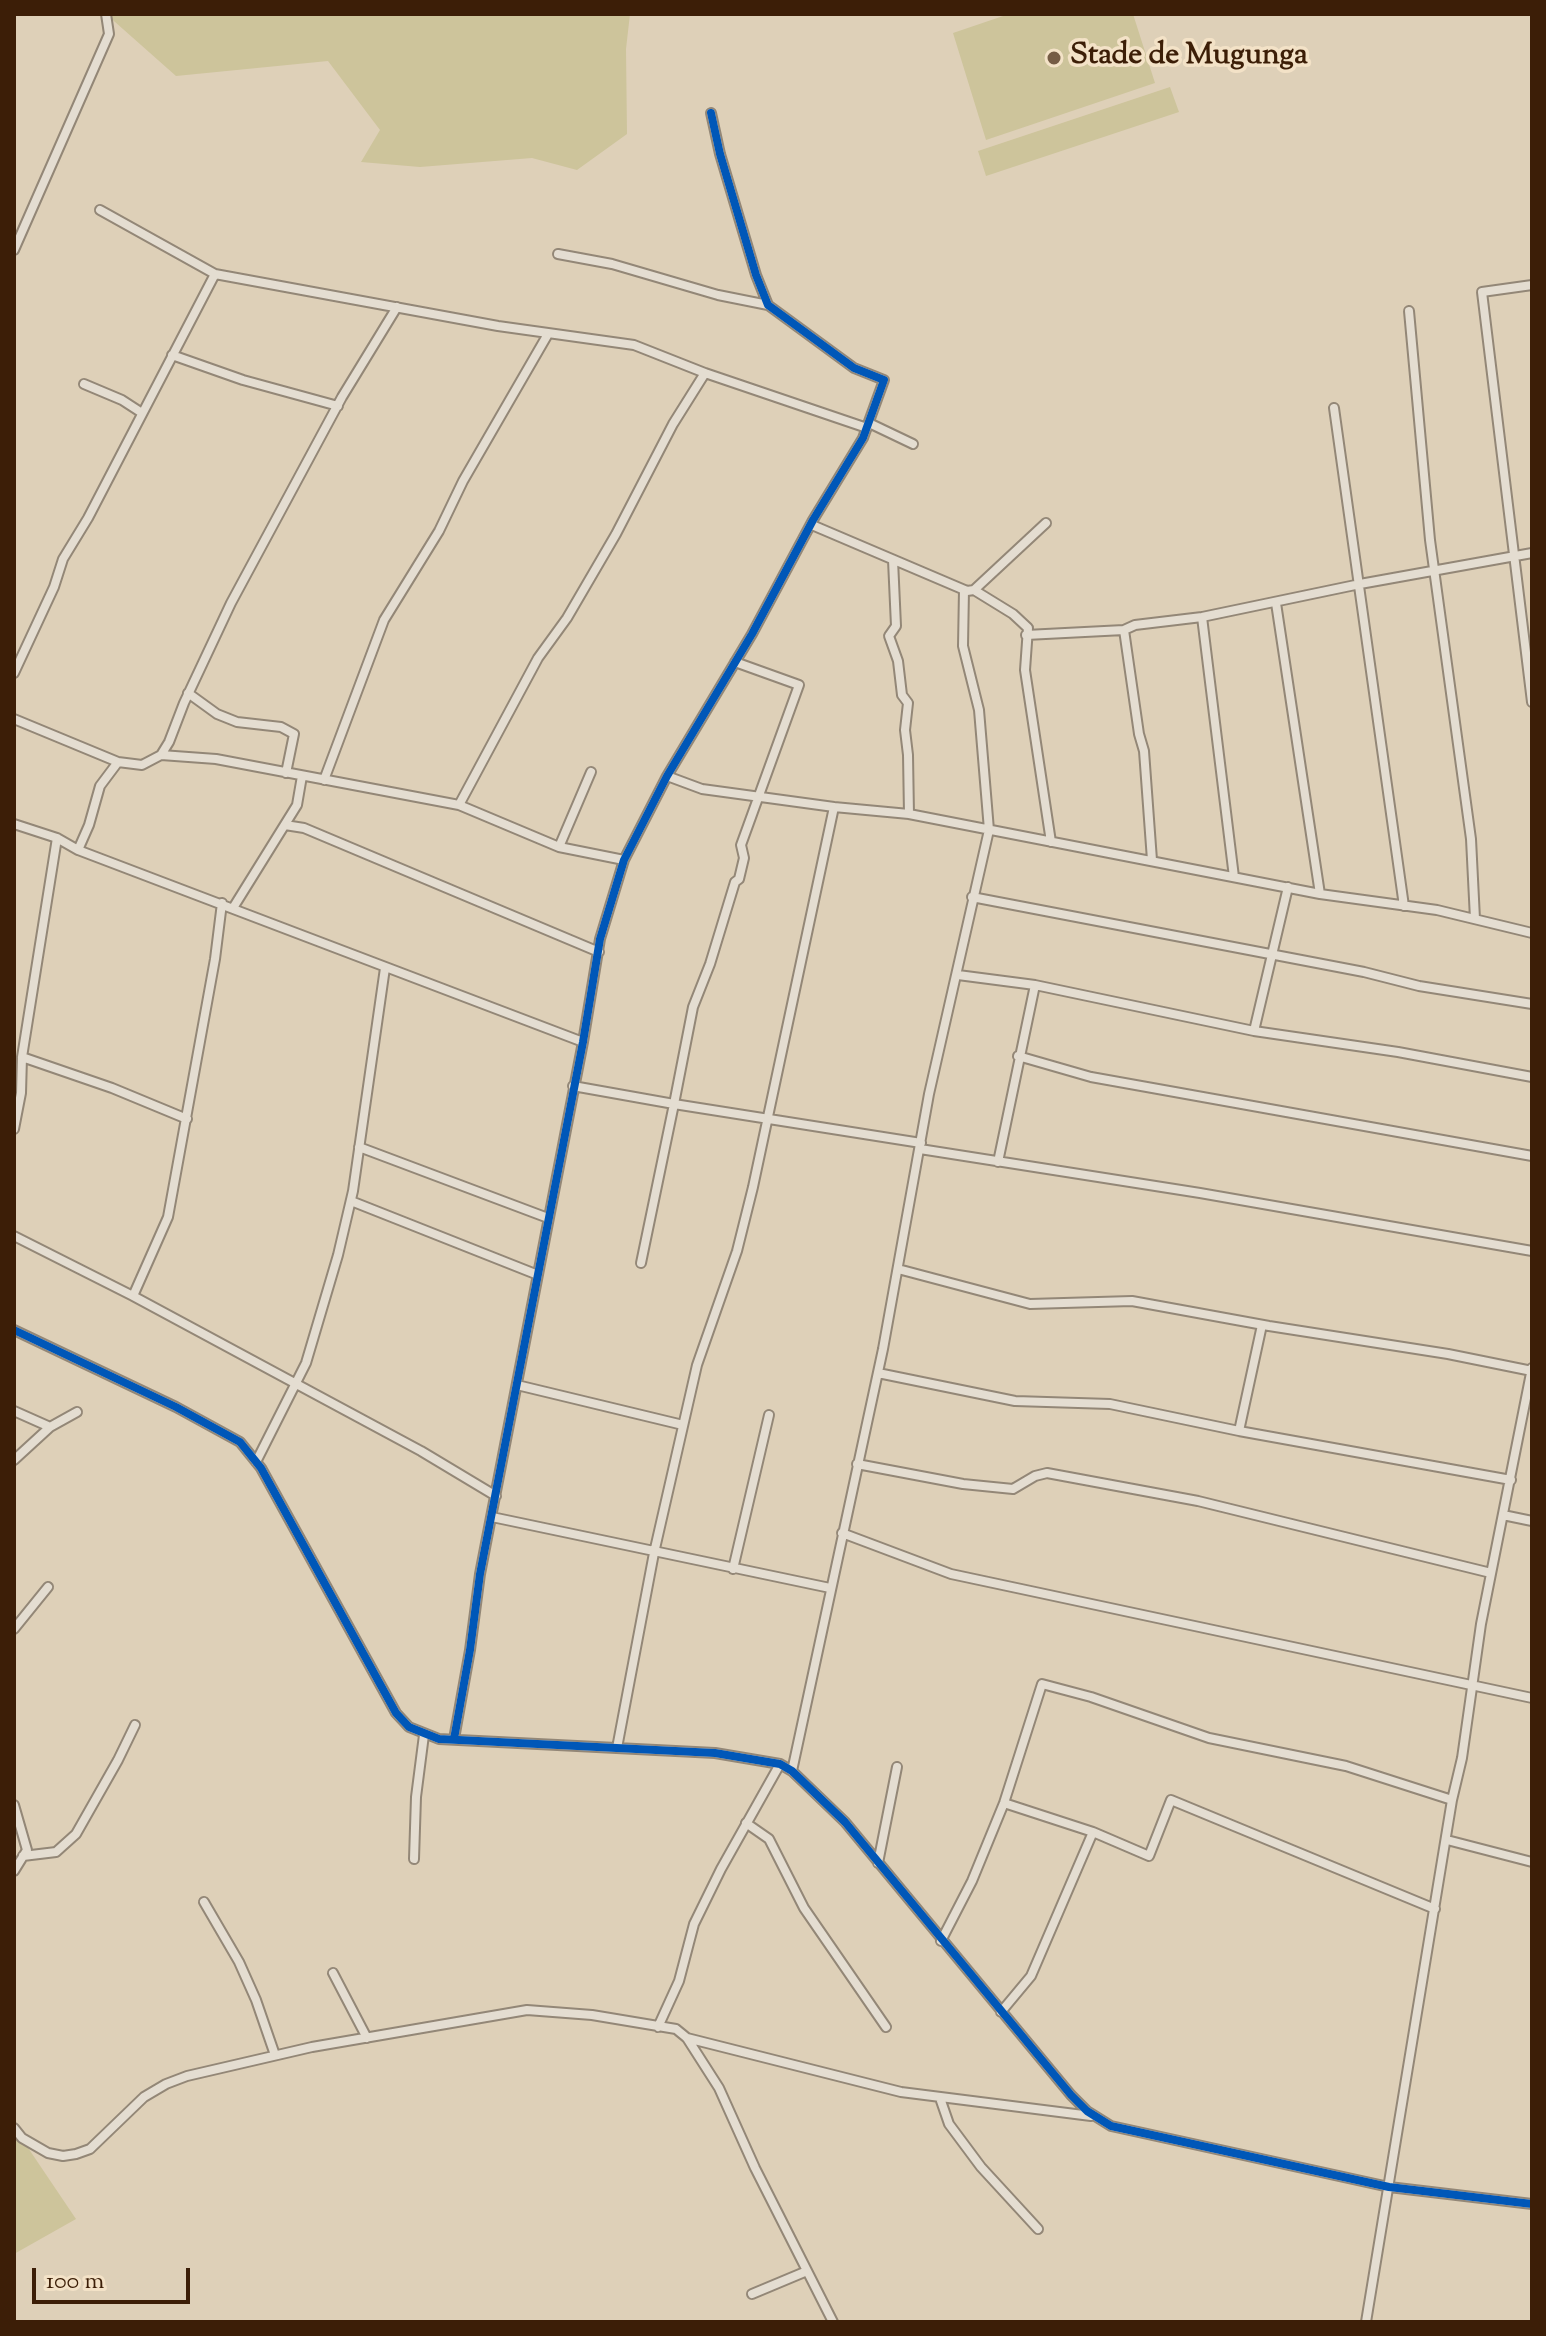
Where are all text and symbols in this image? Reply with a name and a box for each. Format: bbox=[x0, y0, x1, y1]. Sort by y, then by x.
place label: Stade de Mugunga bbox=[1070, 40, 1308, 76]
marker: Stade de Mugunga bbox=[1045, 49, 1063, 67]
scale bar bbox=[36, 2252, 194, 2302]
text: 100 m bbox=[46, 2265, 104, 2299]

